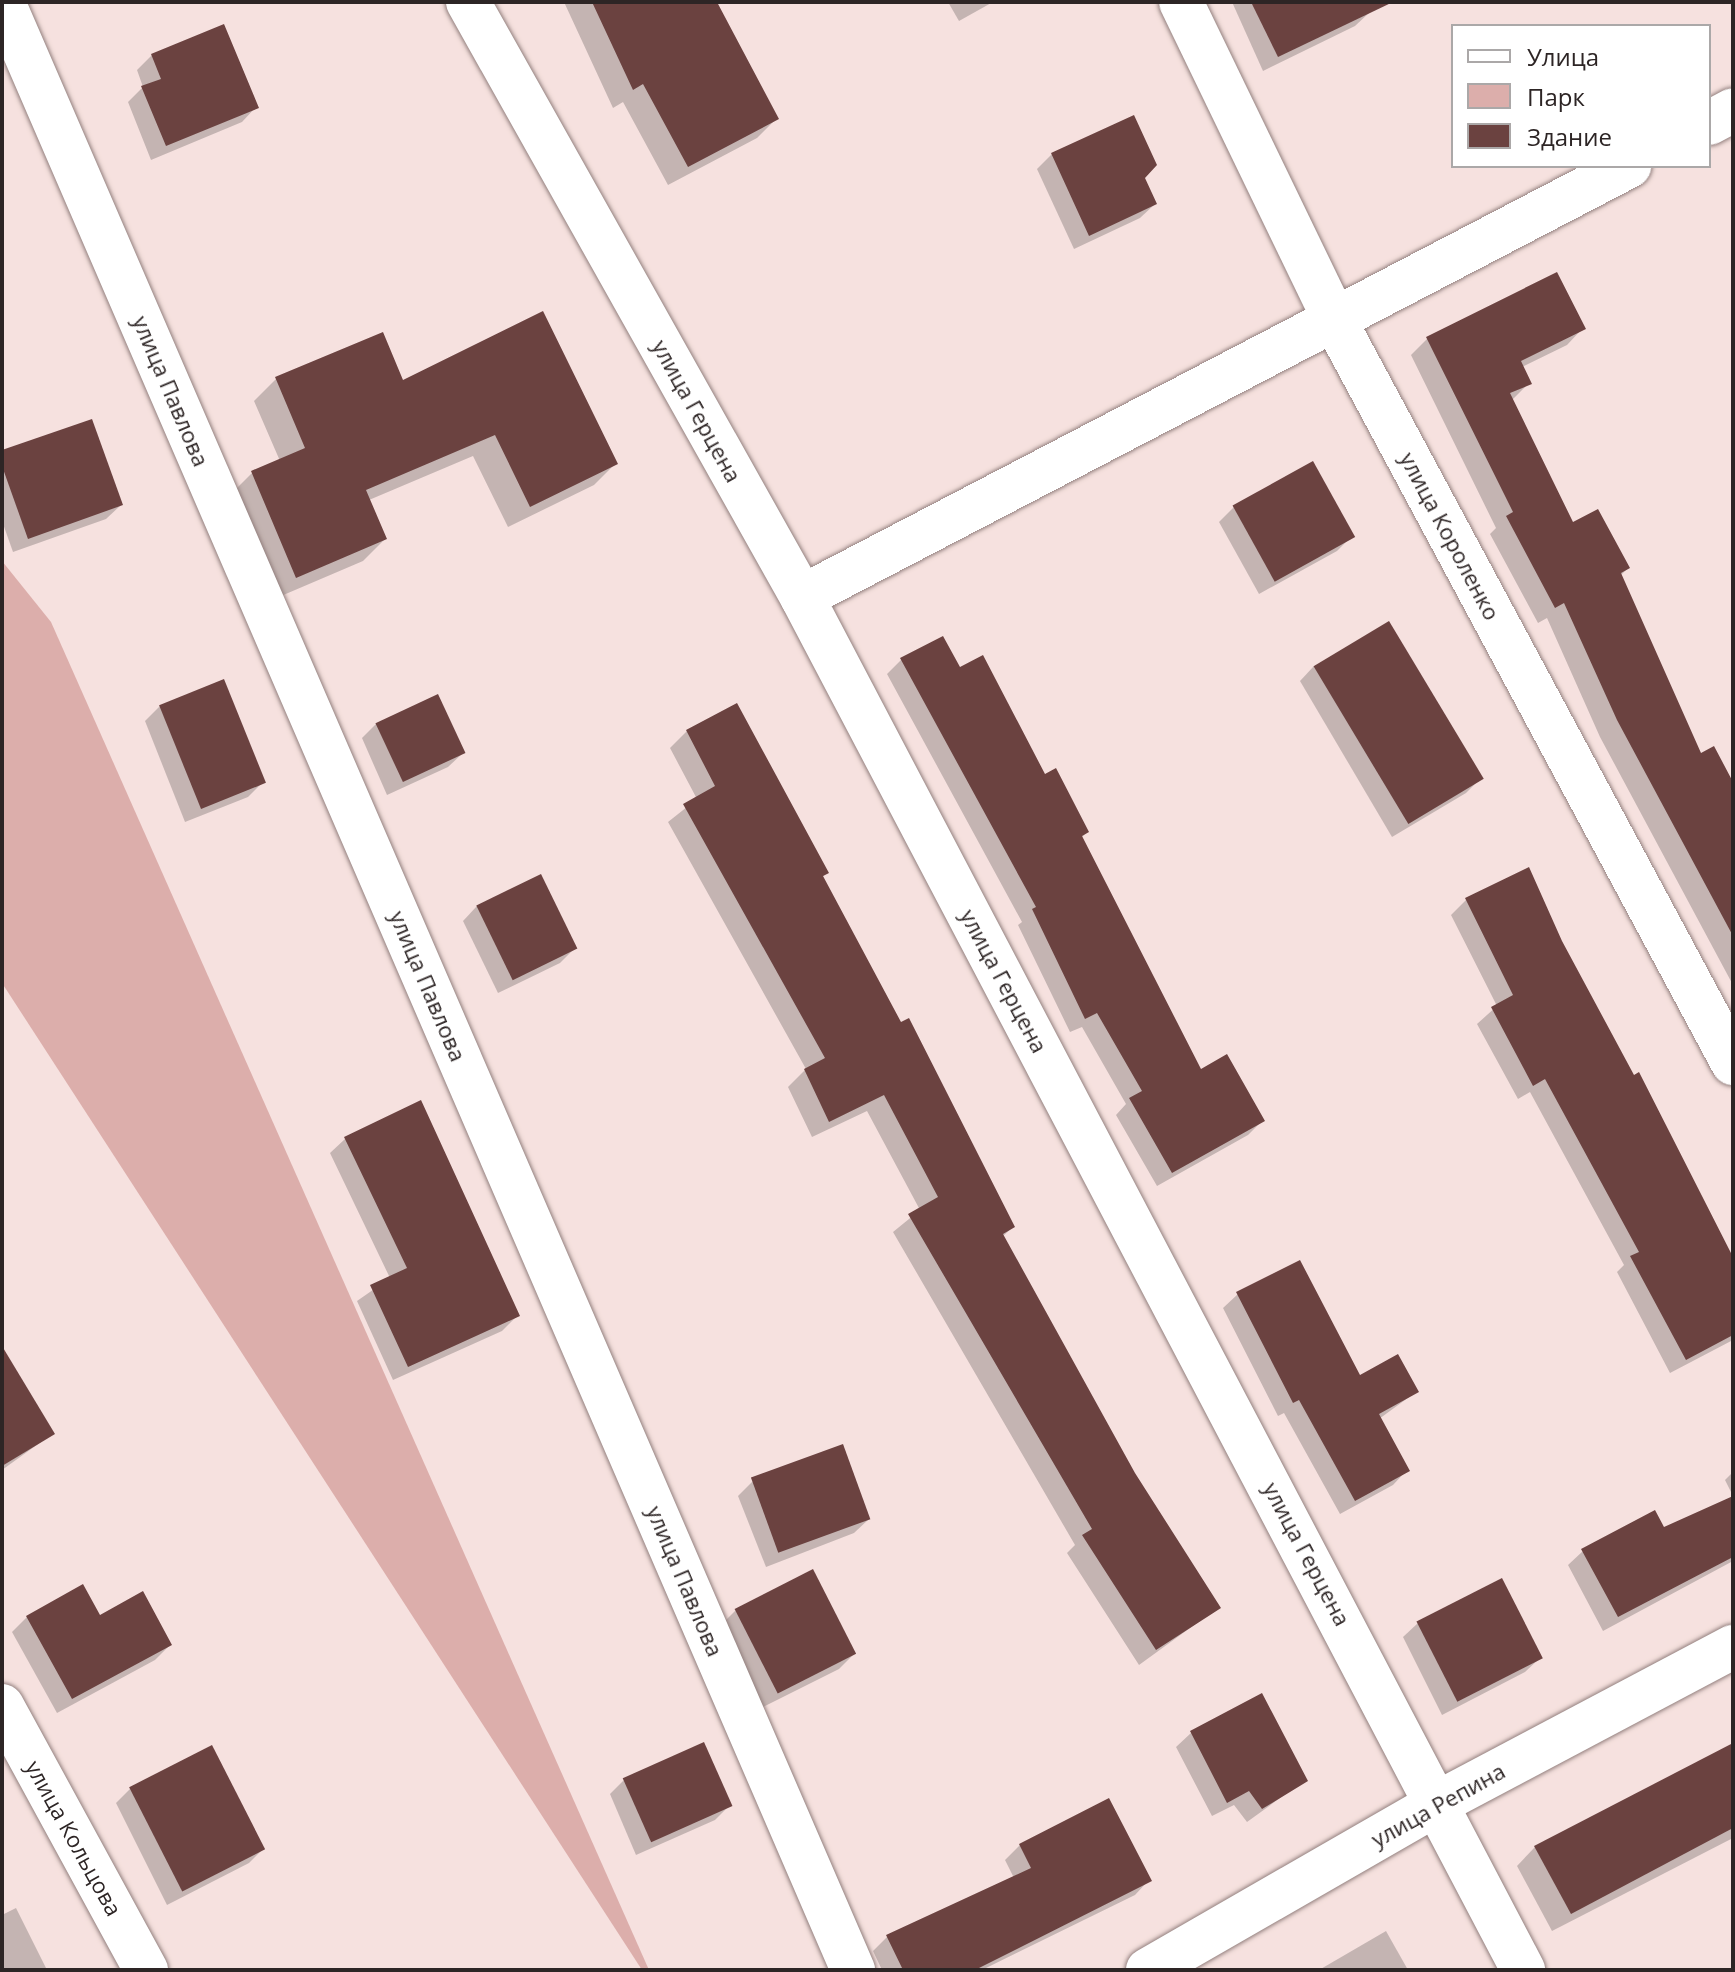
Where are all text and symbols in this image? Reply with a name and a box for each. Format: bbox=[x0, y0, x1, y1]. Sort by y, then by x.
legend bbox=[1451, 24, 1711, 168]
text: Улица bbox=[1527, 40, 1599, 73]
text: Парк bbox=[1527, 80, 1585, 113]
text: Здание bbox=[1527, 120, 1612, 153]
street label: улица Павлова bbox=[127, 312, 215, 470]
street label: улица Герцена bbox=[647, 335, 747, 487]
street label: улица Короленко bbox=[1395, 448, 1505, 624]
street label: улица Герцена bbox=[955, 905, 1053, 1057]
street label: улица Павлова bbox=[384, 907, 472, 1065]
street label: улица Герцена bbox=[1258, 1478, 1356, 1630]
street label: улица Павлова bbox=[641, 1502, 729, 1660]
street label: улица Кольцова bbox=[20, 1756, 128, 1920]
street label: улица Репина bbox=[1367, 1757, 1509, 1853]

